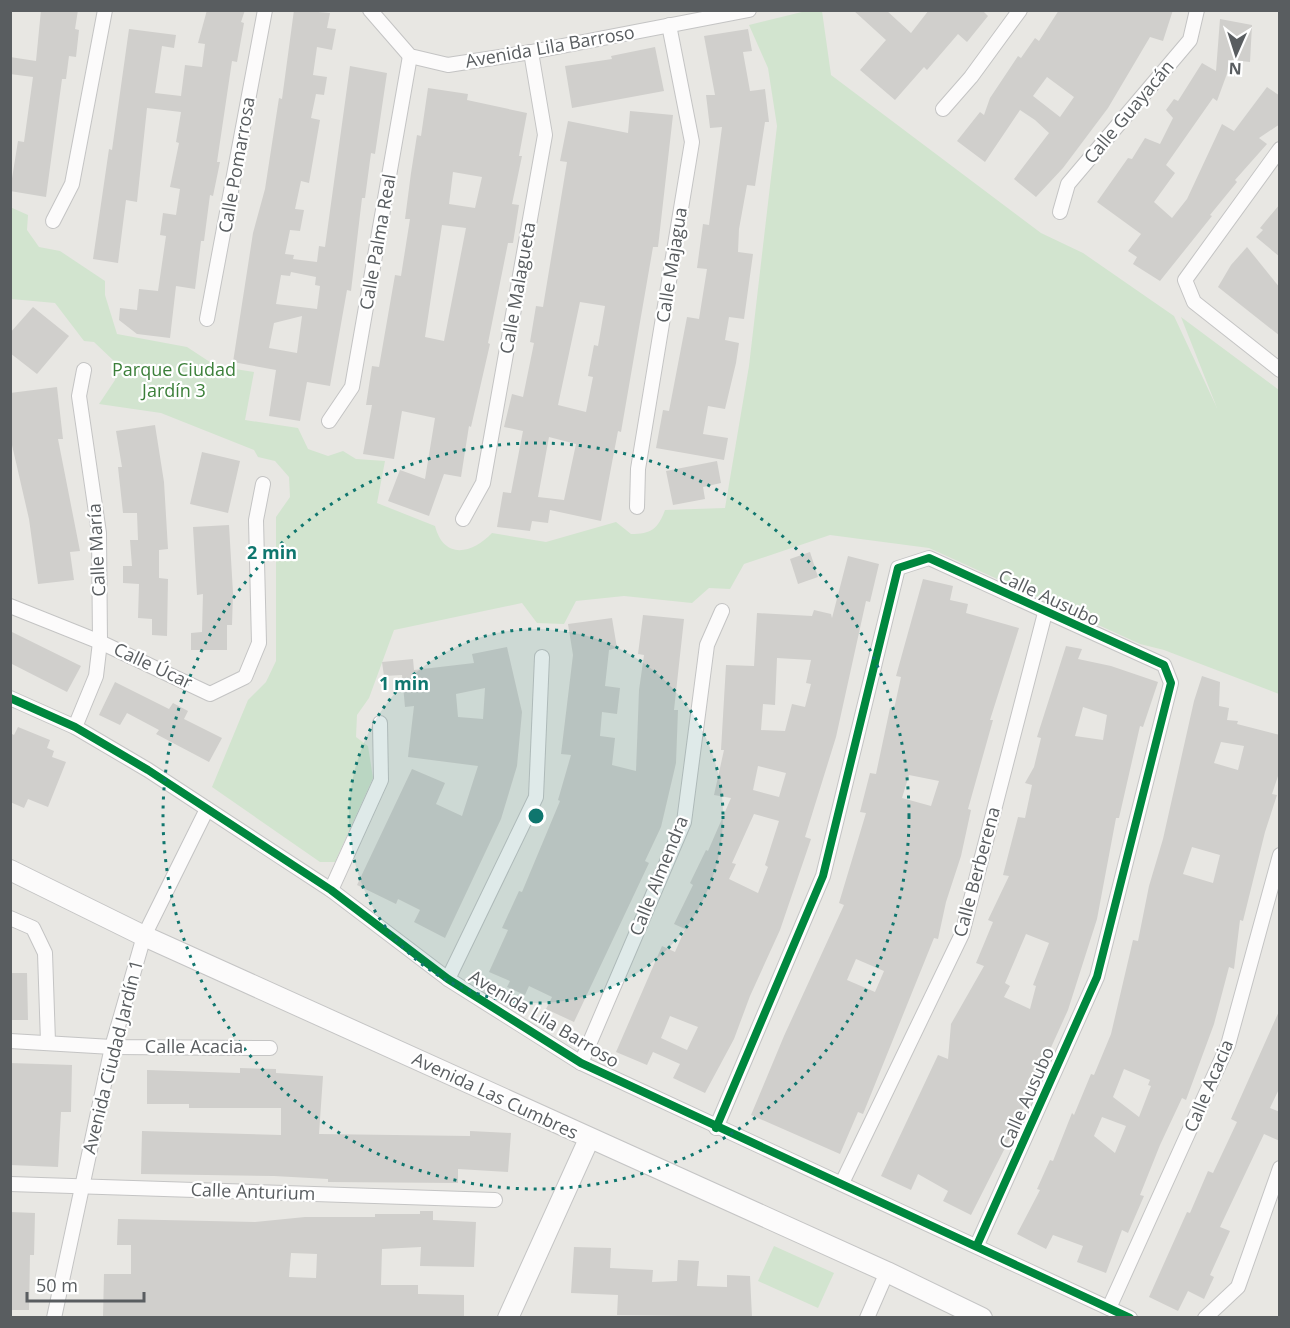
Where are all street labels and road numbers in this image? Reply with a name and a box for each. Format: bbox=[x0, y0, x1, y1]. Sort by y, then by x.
street label: Avenida Lila Barroso bbox=[463, 19, 636, 73]
street label: Calle Guayacán bbox=[1078, 55, 1179, 168]
street label: Calle Pomarrosa bbox=[212, 95, 260, 235]
street label: Calle Palma Real bbox=[353, 172, 401, 312]
street label: Calle Majagua bbox=[650, 205, 692, 324]
street label: Calle Malagueta bbox=[494, 220, 540, 356]
street label: Calle María bbox=[82, 503, 110, 597]
street label: Calle Ausubo bbox=[995, 563, 1104, 631]
street label: Calle Úcar bbox=[110, 636, 197, 694]
street label: Calle Berberena bbox=[947, 804, 1005, 940]
street label: Calle Almendra bbox=[623, 812, 693, 939]
street label: Avenida Ciudad Jardín 1 bbox=[76, 957, 148, 1156]
street label: Avenida Lila Barroso bbox=[465, 964, 624, 1073]
street label: Calle Acacia bbox=[145, 1034, 243, 1058]
street label: Calle Acacia bbox=[1178, 1036, 1238, 1136]
street label: Calle Ausubo bbox=[993, 1043, 1059, 1152]
street label: Avenida Las Cumbres bbox=[409, 1046, 582, 1144]
street label: Calle Anturium bbox=[190, 1177, 316, 1205]

